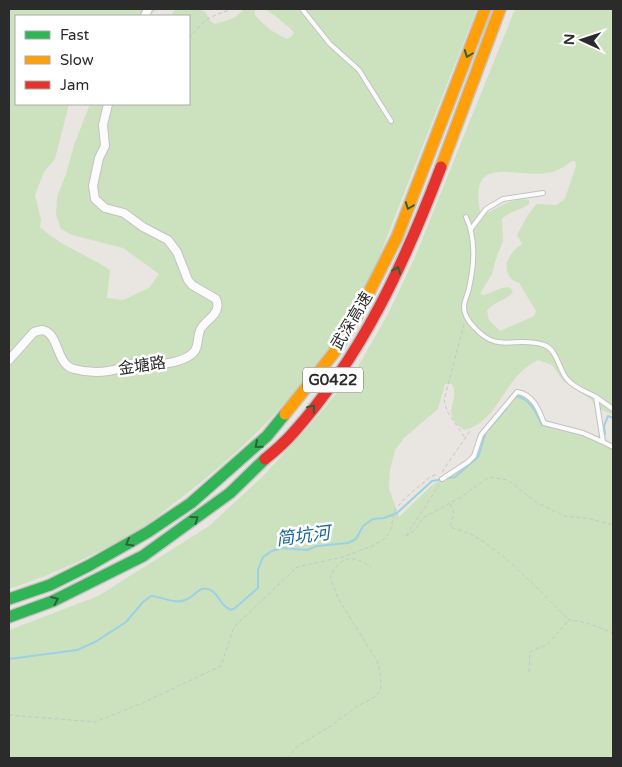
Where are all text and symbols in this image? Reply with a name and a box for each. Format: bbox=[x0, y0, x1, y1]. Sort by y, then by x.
legend bbox=[15, 15, 190, 105]
north arrow bbox=[557, 15, 607, 65]
text: Fast bbox=[60, 26, 90, 44]
text: N bbox=[561, 33, 578, 45]
one-way arrow bbox=[464, 49, 474, 58]
text: Slow bbox=[60, 51, 94, 69]
text: Jam bbox=[60, 76, 89, 94]
one-way arrow bbox=[405, 201, 415, 210]
one-way arrow bbox=[391, 266, 402, 275]
street label: 武深高速 bbox=[327, 288, 377, 354]
street label: 金塘路 bbox=[117, 353, 167, 379]
road number: G0422 bbox=[303, 368, 363, 392]
one-way arrow bbox=[307, 405, 315, 414]
one-way arrow bbox=[254, 439, 263, 448]
one-way arrow bbox=[189, 516, 198, 524]
water label: 简坑河 bbox=[275, 521, 334, 550]
one-way arrow bbox=[125, 537, 134, 547]
one-way arrow bbox=[50, 595, 59, 606]

